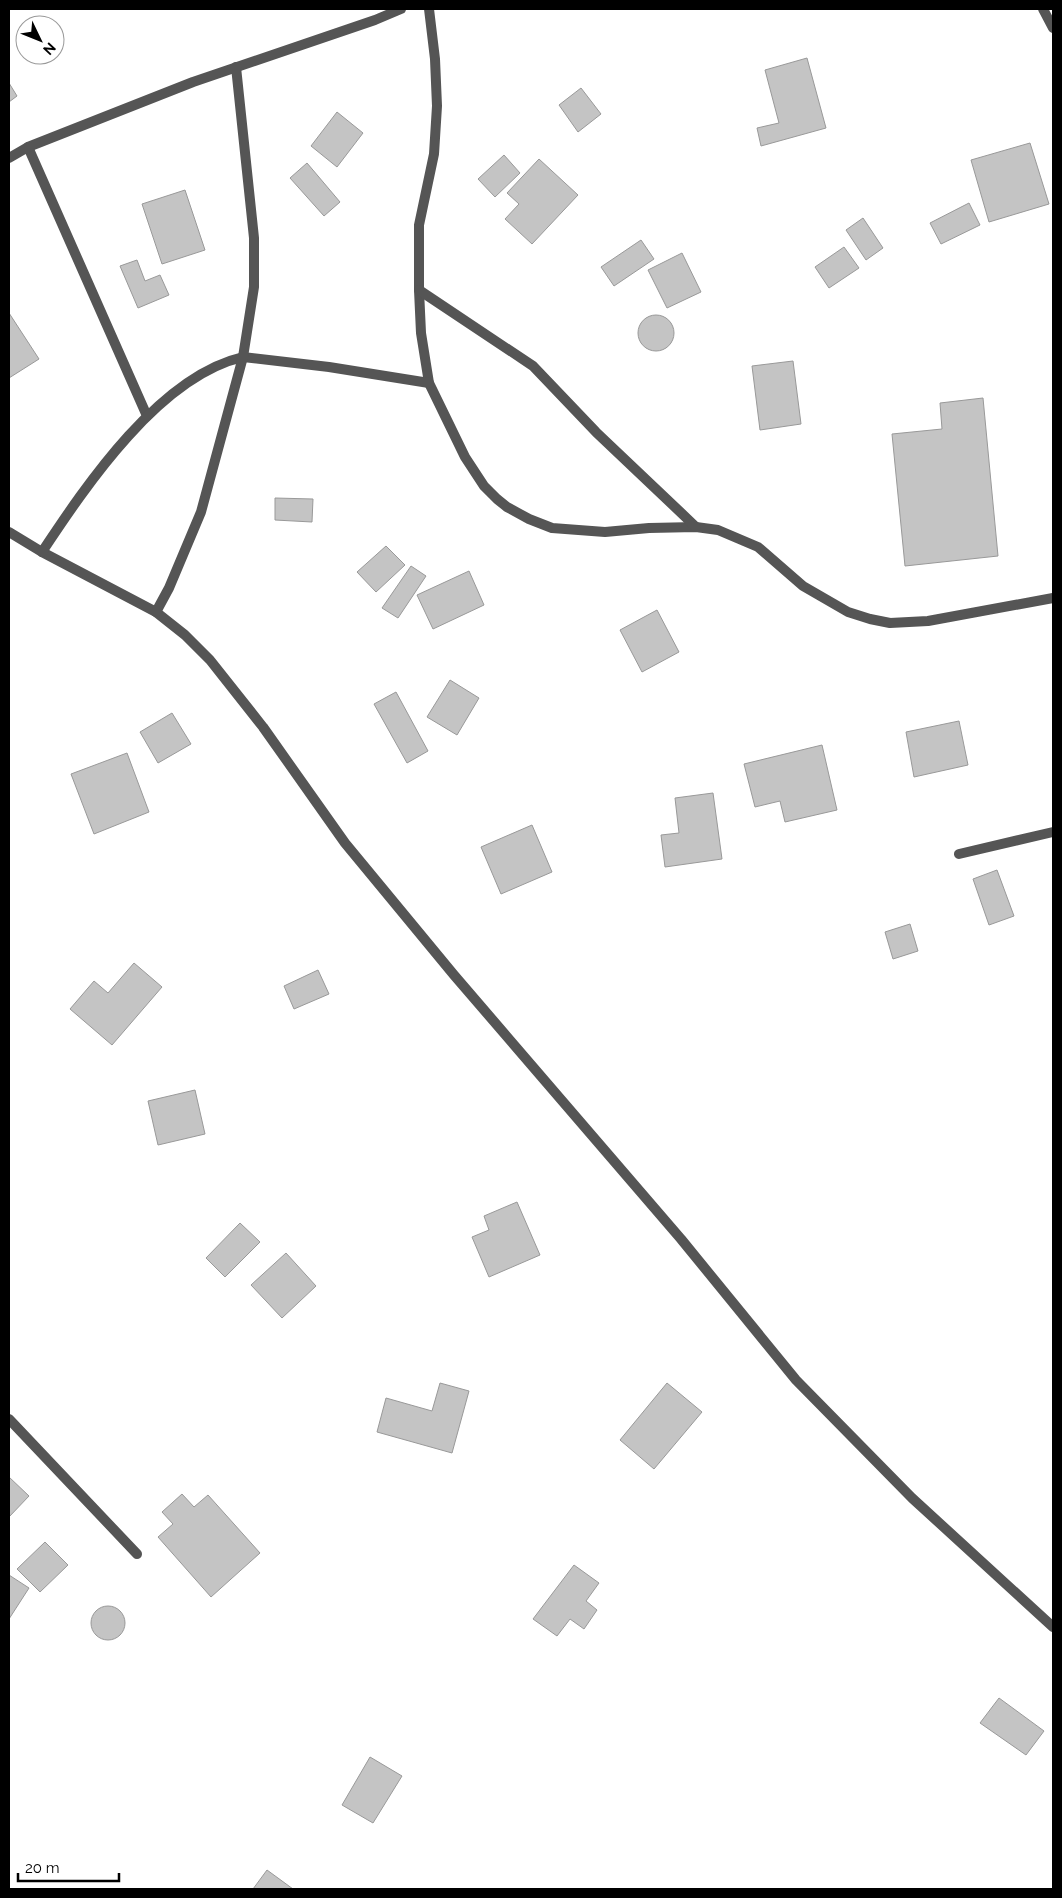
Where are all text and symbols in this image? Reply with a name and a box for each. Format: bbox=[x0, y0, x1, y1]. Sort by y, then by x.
north arrow bbox=[15, 15, 65, 65]
text: N bbox=[40, 40, 59, 58]
scale bar bbox=[18, 1850, 119, 1882]
text: 20 m bbox=[25, 1859, 60, 1877]

